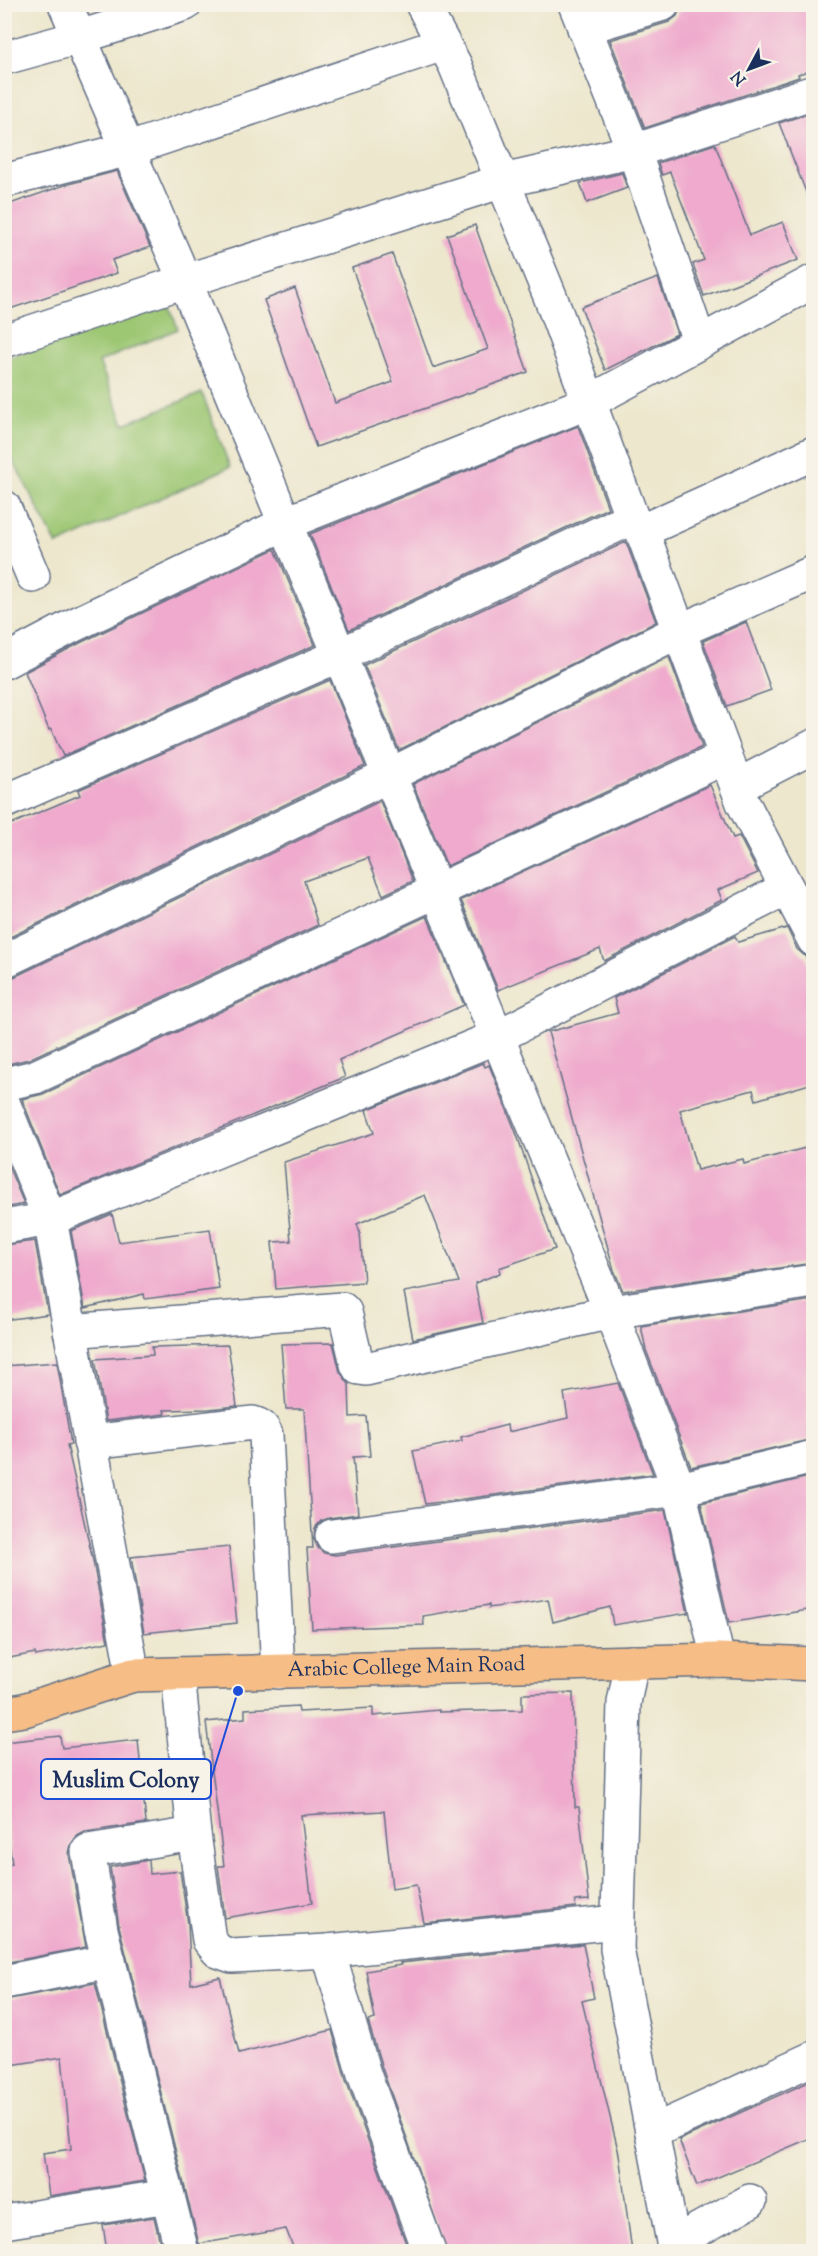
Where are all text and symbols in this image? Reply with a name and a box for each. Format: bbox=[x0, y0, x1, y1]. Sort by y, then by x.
north arrow bbox=[719, 39, 779, 99]
text: N bbox=[727, 65, 752, 90]
street label: Arabic College Main Road bbox=[287, 1650, 526, 1686]
callout: Muslim Colony bbox=[41, 1759, 211, 1799]
text: Muslim Colony bbox=[53, 1766, 199, 1798]

